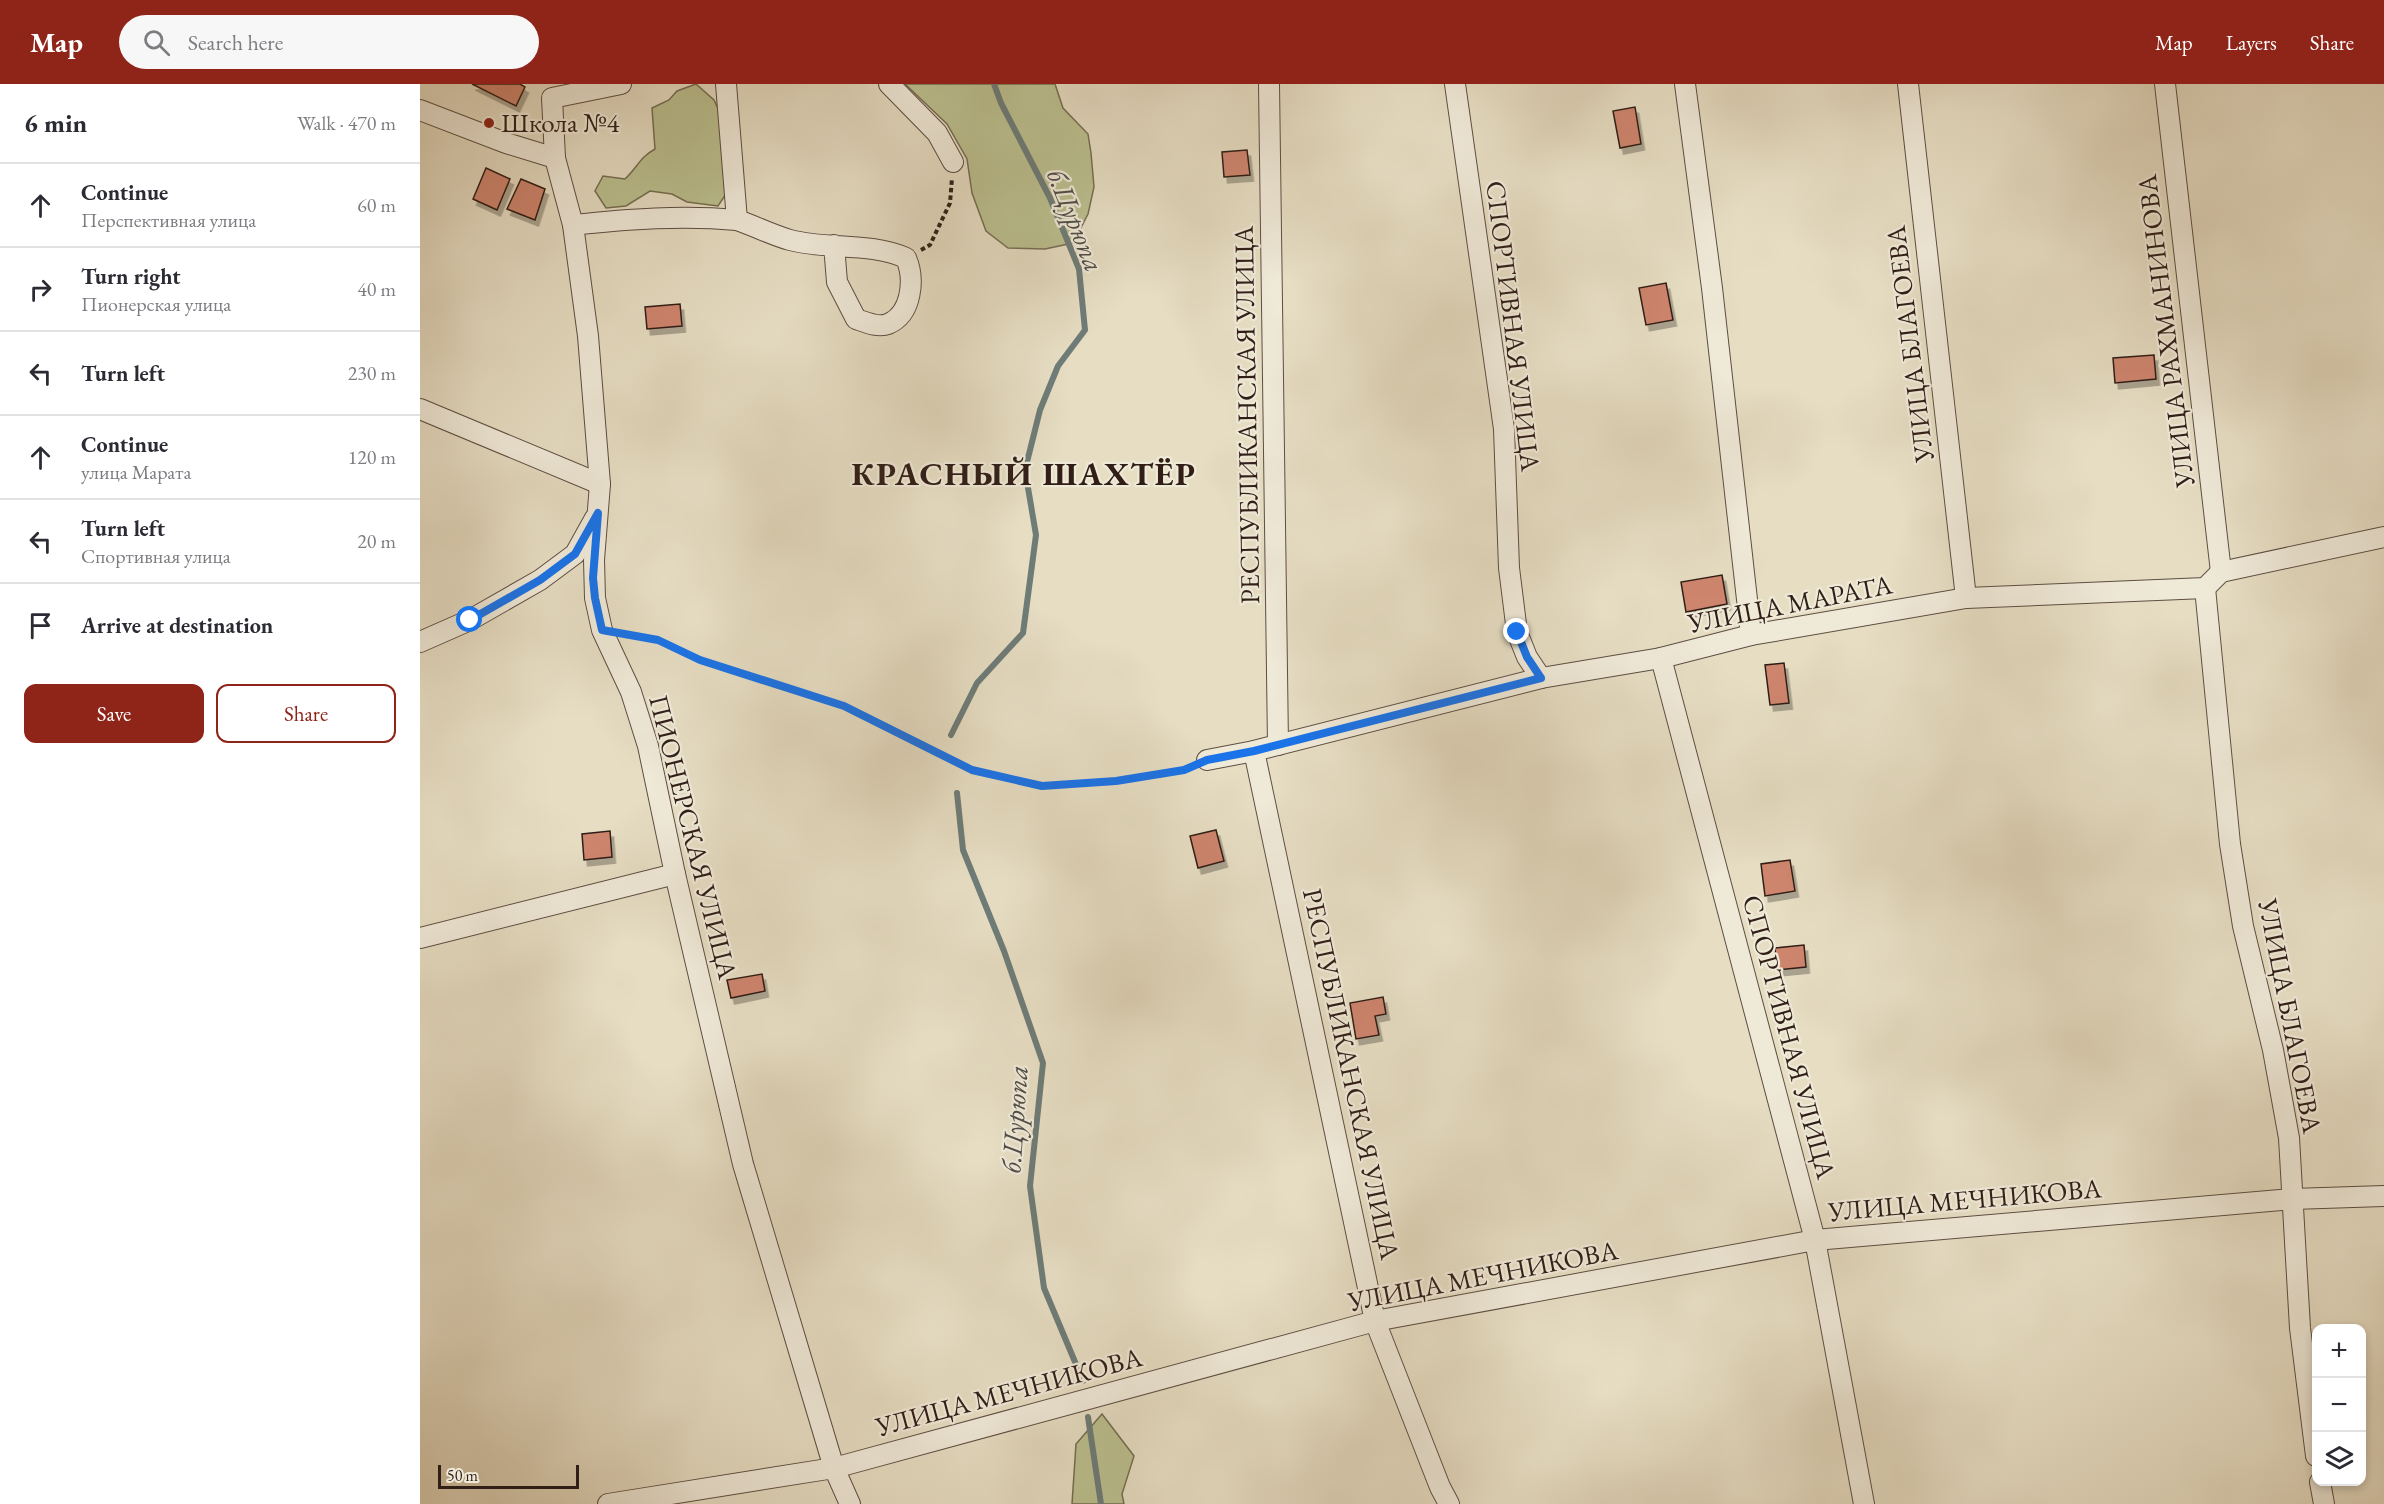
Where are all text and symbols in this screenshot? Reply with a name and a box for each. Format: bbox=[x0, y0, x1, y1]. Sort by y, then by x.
search box bbox=[119, 15, 539, 69]
text: Map bbox=[30, 24, 83, 60]
icon: search bbox=[140, 26, 173, 59]
text: Search here bbox=[188, 28, 283, 57]
text: Map bbox=[2155, 29, 2193, 56]
text: Layers bbox=[2226, 29, 2277, 56]
text: Share bbox=[2310, 29, 2354, 56]
place label: Школа №4 bbox=[501, 105, 621, 140]
text: 6 min bbox=[24, 106, 87, 140]
text: Walk · 470 m bbox=[297, 110, 396, 136]
marker: Школа №4 bbox=[482, 116, 496, 130]
water label: б.Цурюпа bbox=[1039, 163, 1113, 277]
street label: УЛИЦА РАХМАНИНОВА bbox=[2129, 172, 2202, 491]
text: Continue bbox=[81, 178, 168, 207]
street label: СПОРТИВНАЯ УЛИЦА bbox=[1478, 179, 1549, 474]
icon: ahead bbox=[24, 189, 57, 222]
text: 60 m bbox=[357, 192, 396, 218]
text: Перспективная улица bbox=[81, 207, 256, 233]
street label: УЛИЦА БЛАГОЕВА bbox=[1878, 223, 1942, 465]
street label: РЕСПУБЛИКАНСКАЯ УЛИЦА bbox=[1226, 225, 1267, 605]
text: Turn right bbox=[81, 262, 180, 291]
icon: right bbox=[24, 273, 57, 306]
text: 40 m bbox=[357, 276, 396, 302]
text: Пионерская улица bbox=[81, 291, 231, 317]
icon: left bbox=[24, 357, 57, 390]
text: Turn left bbox=[81, 359, 165, 388]
text: 230 m bbox=[348, 360, 396, 386]
text: Continue bbox=[81, 430, 168, 459]
icon: ahead bbox=[24, 441, 57, 474]
text: 120 m bbox=[348, 444, 396, 470]
district label: КРАСНЫЙ ШАХТЁР bbox=[851, 452, 1197, 495]
text: улица Марата bbox=[81, 459, 191, 485]
text: Turn left bbox=[81, 514, 165, 543]
icon: left bbox=[24, 525, 57, 558]
text: 20 m bbox=[357, 528, 396, 554]
text: Спортивная улица bbox=[81, 543, 231, 569]
street label: УЛИЦА МАРАТА bbox=[1684, 566, 1895, 641]
route start bbox=[456, 606, 482, 632]
icon: arrive bbox=[24, 609, 57, 642]
text: Arrive at destination bbox=[81, 611, 273, 640]
route end bbox=[1503, 618, 1529, 644]
button: Save bbox=[24, 684, 204, 743]
button: Share bbox=[216, 684, 396, 743]
street label: ПИОНЕРСКАЯ УЛИЦА bbox=[641, 691, 746, 983]
street label: РЕСПУБЛИКАНСКАЯ УЛИЦА bbox=[1295, 885, 1408, 1263]
street label: СПОРТИВНАЯ УЛИЦА bbox=[1735, 891, 1844, 1183]
street label: УЛИЦА БЛАГОЕВА bbox=[2250, 895, 2330, 1136]
water label: б.Цурюпа bbox=[992, 1064, 1036, 1174]
street label: УЛИЦА МЕЧНИКОВА bbox=[1826, 1170, 2103, 1229]
street label: УЛИЦА МЕЧНИКОВА bbox=[1344, 1232, 1621, 1319]
map controls bbox=[2312, 1324, 2366, 1486]
button: + bbox=[2312, 1324, 2366, 1378]
street label: УЛИЦА МЕЧНИКОВА bbox=[871, 1339, 1146, 1444]
button: − bbox=[2312, 1378, 2366, 1432]
button: layers bbox=[2312, 1432, 2366, 1486]
scale bar bbox=[438, 1462, 579, 1490]
text: 50 m bbox=[447, 1465, 478, 1486]

